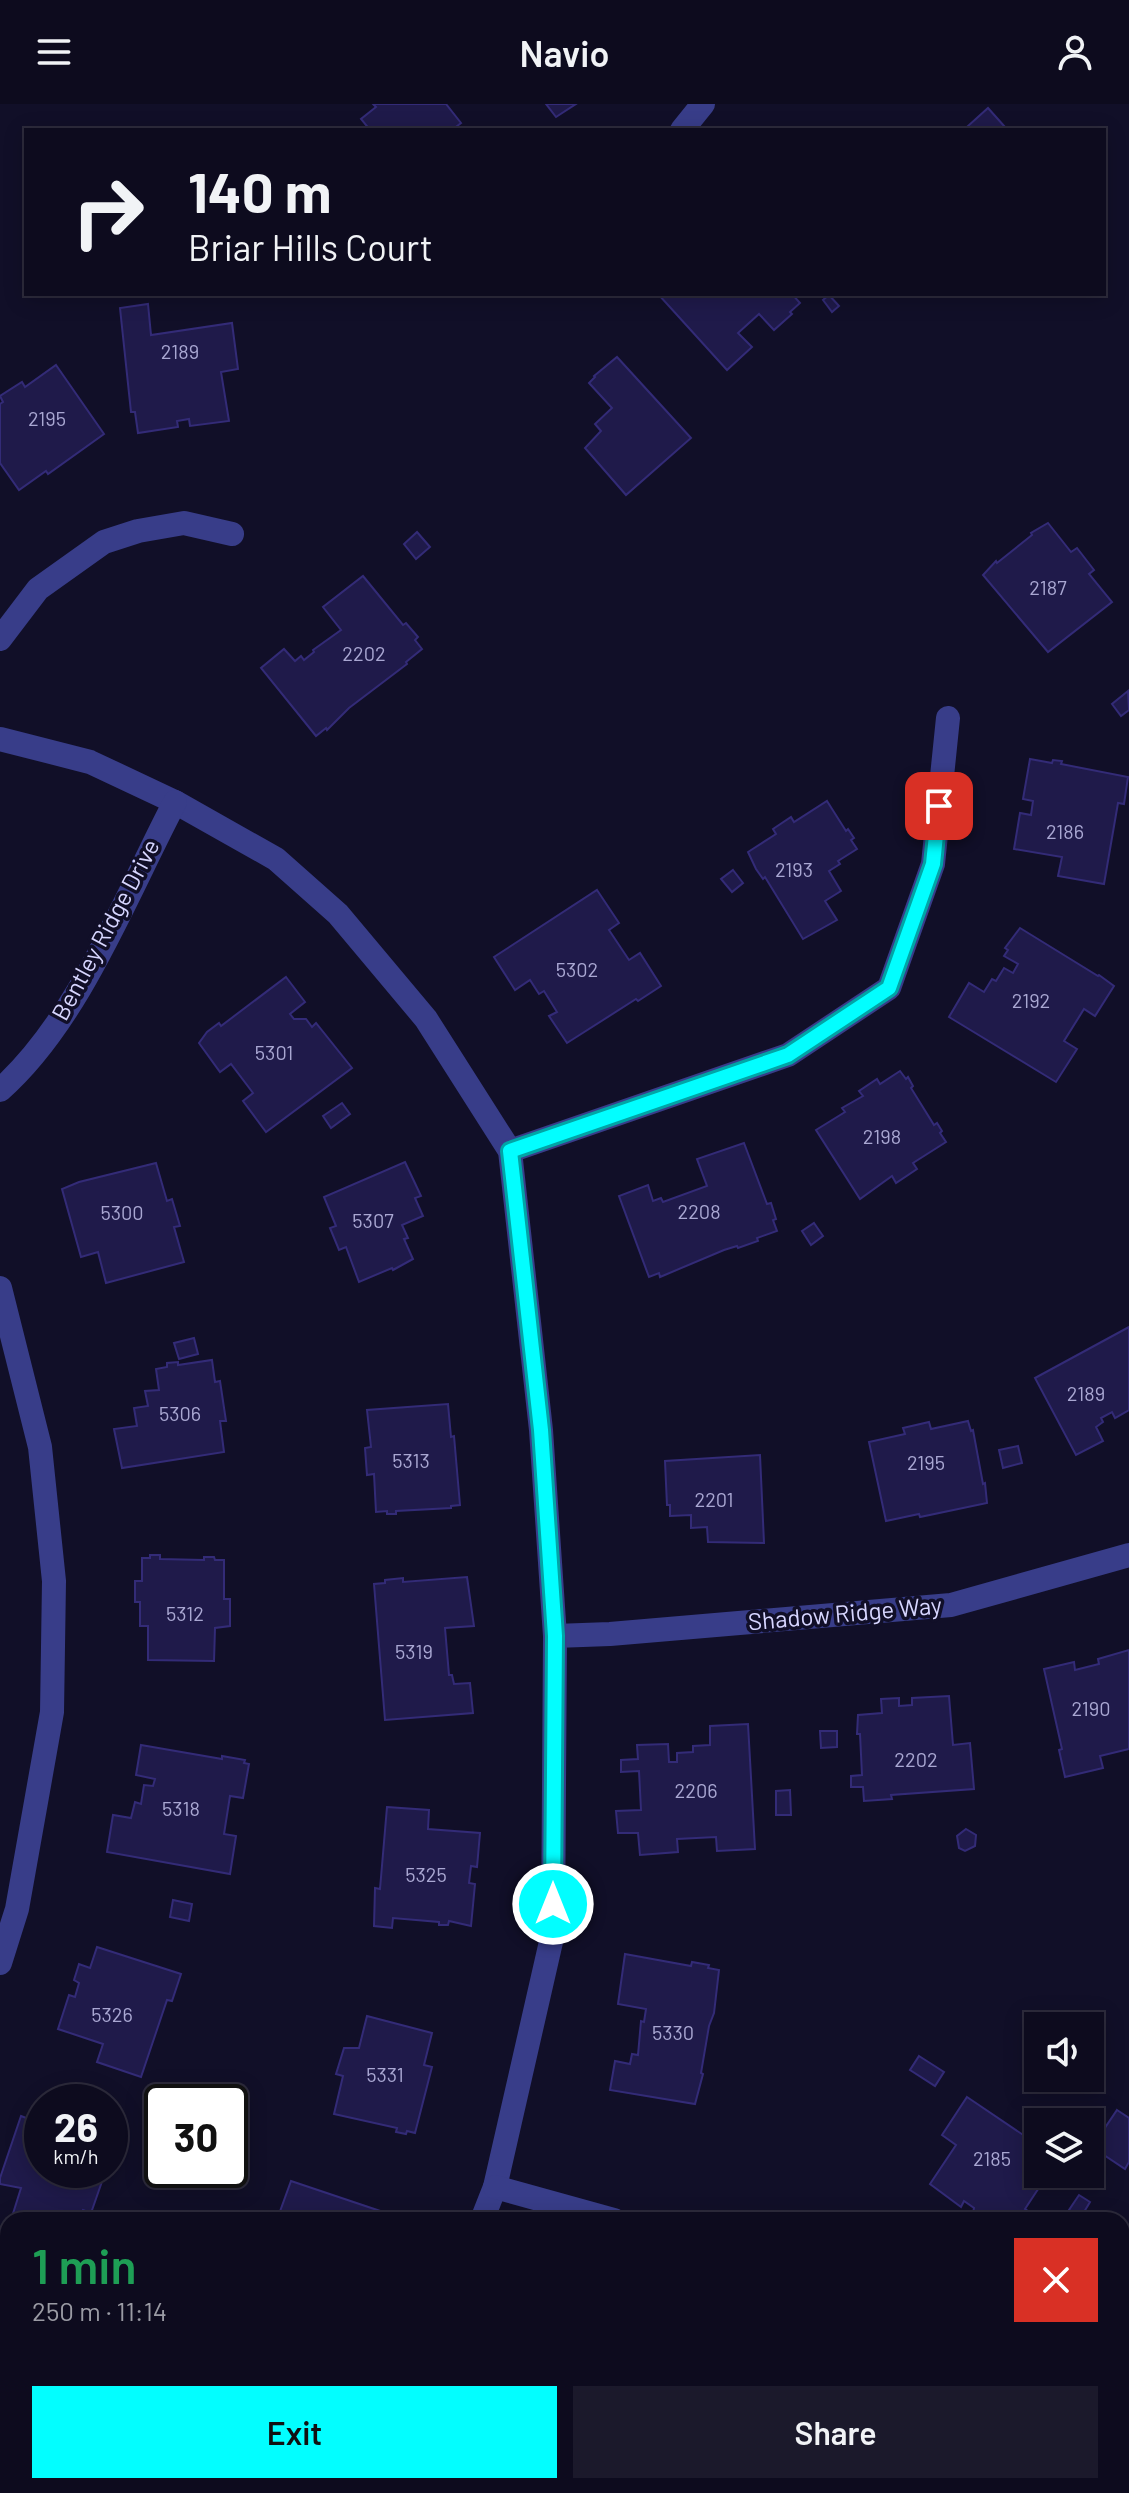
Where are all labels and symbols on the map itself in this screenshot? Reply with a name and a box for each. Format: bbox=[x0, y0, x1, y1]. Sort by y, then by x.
house number: 2189 bbox=[161, 339, 199, 363]
house number: 2195 bbox=[28, 406, 66, 430]
house number: 2187 bbox=[1029, 575, 1067, 599]
house number: 2202 bbox=[342, 641, 386, 665]
pin bbox=[905, 772, 973, 840]
house number: 2186 bbox=[1046, 819, 1084, 843]
street label: Bentley Ridge Drive bbox=[45, 834, 165, 1025]
house number: 2193 bbox=[775, 857, 813, 881]
house number: 5302 bbox=[556, 957, 598, 981]
house number: 2192 bbox=[1012, 988, 1050, 1012]
house number: 5301 bbox=[255, 1040, 293, 1064]
house number: 2198 bbox=[863, 1124, 901, 1148]
house number: 2208 bbox=[677, 1199, 721, 1223]
house number: 5300 bbox=[100, 1200, 144, 1224]
house number: 5307 bbox=[352, 1208, 394, 1232]
house number: 2189 bbox=[1067, 1381, 1105, 1405]
house number: 5306 bbox=[159, 1401, 201, 1425]
house number: 5313 bbox=[392, 1448, 430, 1472]
house number: 2195 bbox=[907, 1450, 945, 1474]
house number: 2201 bbox=[694, 1487, 734, 1511]
street label: Shadow Ridge Way bbox=[747, 1590, 943, 1635]
house number: 5312 bbox=[166, 1601, 204, 1625]
house number: 5319 bbox=[395, 1639, 433, 1663]
house number: 2190 bbox=[1071, 1696, 1111, 1720]
house number: 2202 bbox=[894, 1747, 938, 1771]
house number: 2206 bbox=[674, 1778, 718, 1802]
house number: 5318 bbox=[162, 1796, 200, 1820]
house number: 5325 bbox=[405, 1862, 447, 1886]
position arrow bbox=[511, 1862, 595, 1946]
house number: 5326 bbox=[91, 2002, 133, 2026]
house number: 5330 bbox=[652, 2020, 694, 2044]
house number: 5331 bbox=[366, 2062, 404, 2086]
speed limit sign: 30 bbox=[144, 2084, 248, 2188]
house number: 2185 bbox=[973, 2146, 1011, 2170]

